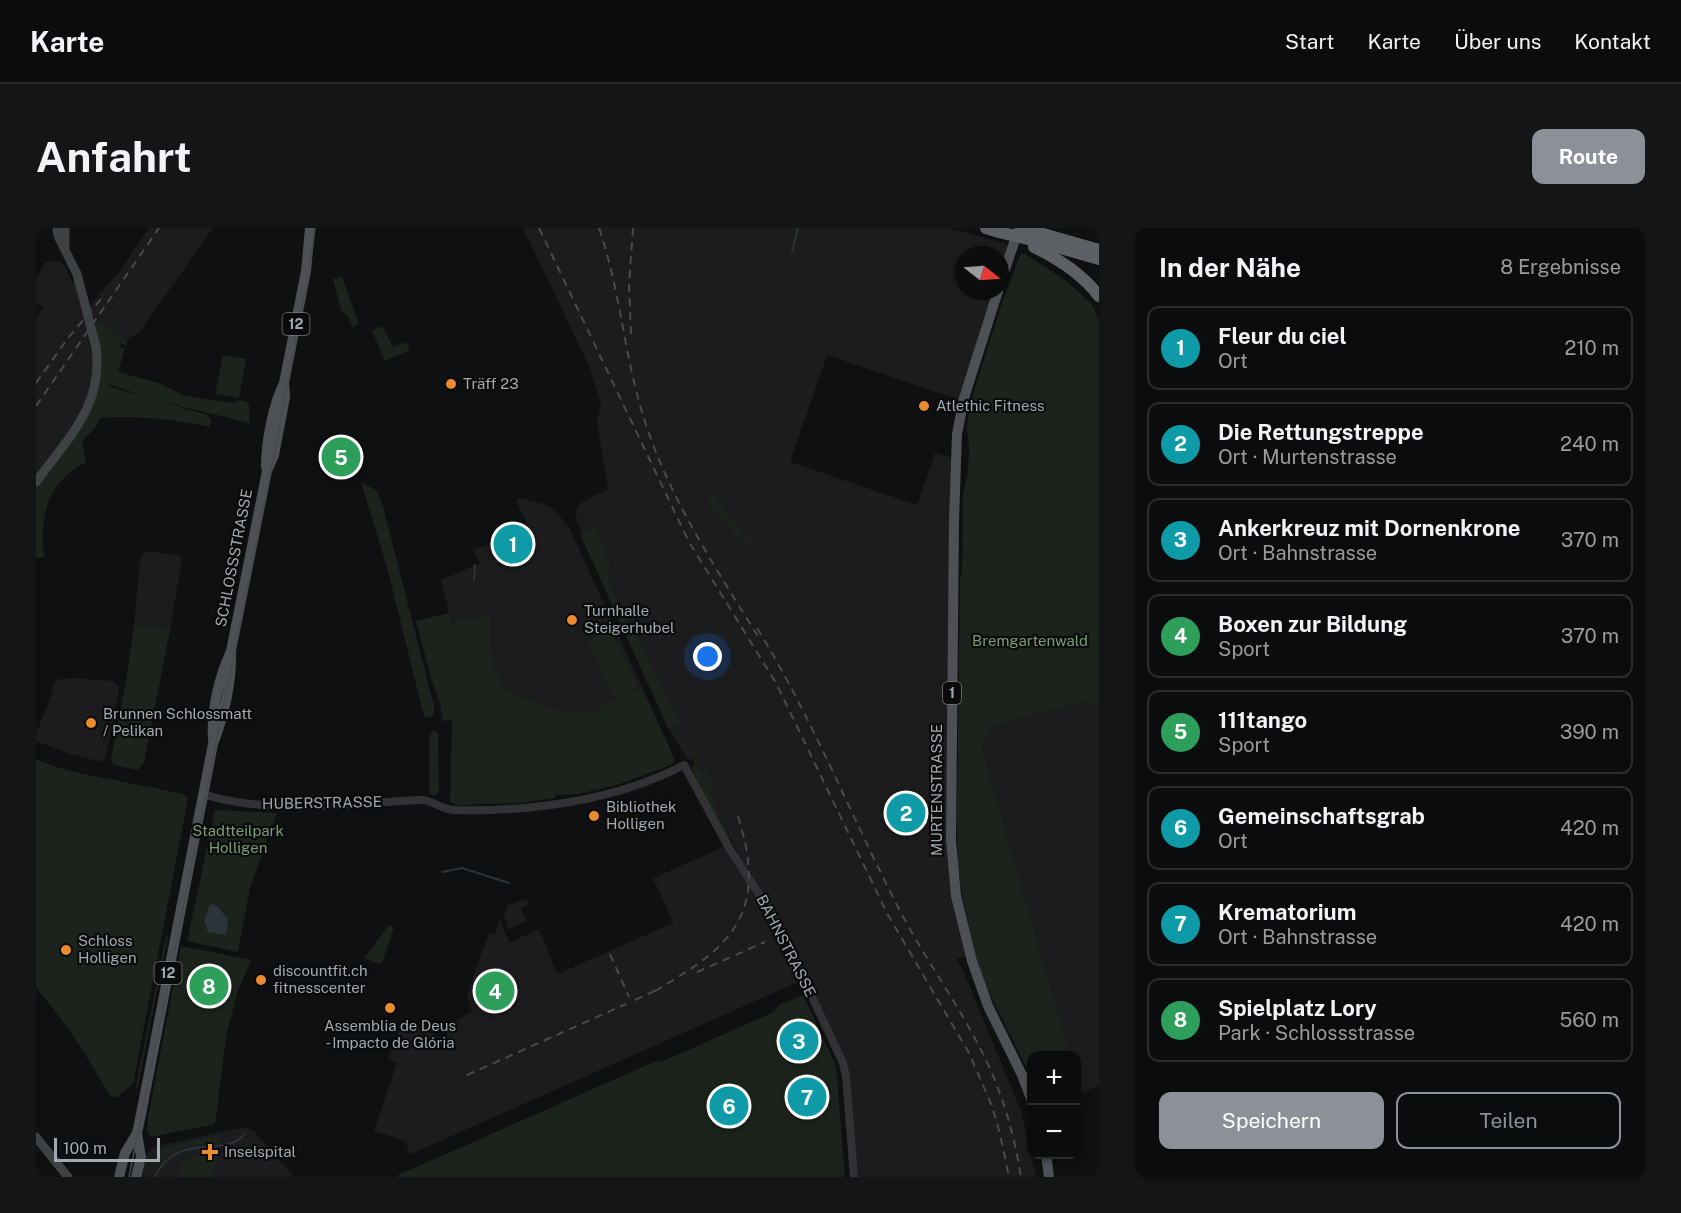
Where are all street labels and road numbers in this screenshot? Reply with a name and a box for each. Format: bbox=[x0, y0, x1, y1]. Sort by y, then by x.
road number: 12 bbox=[282, 313, 310, 335]
street label: SCHLOSSSTRASSE bbox=[212, 488, 255, 628]
road number: 1 bbox=[943, 682, 961, 704]
street label: MURTENSTRASSE bbox=[928, 724, 945, 856]
street label: HUBERSTRASSE bbox=[262, 793, 382, 812]
street label: BAHNSTRASSE bbox=[753, 892, 819, 1000]
road number: 12 bbox=[154, 962, 182, 984]

